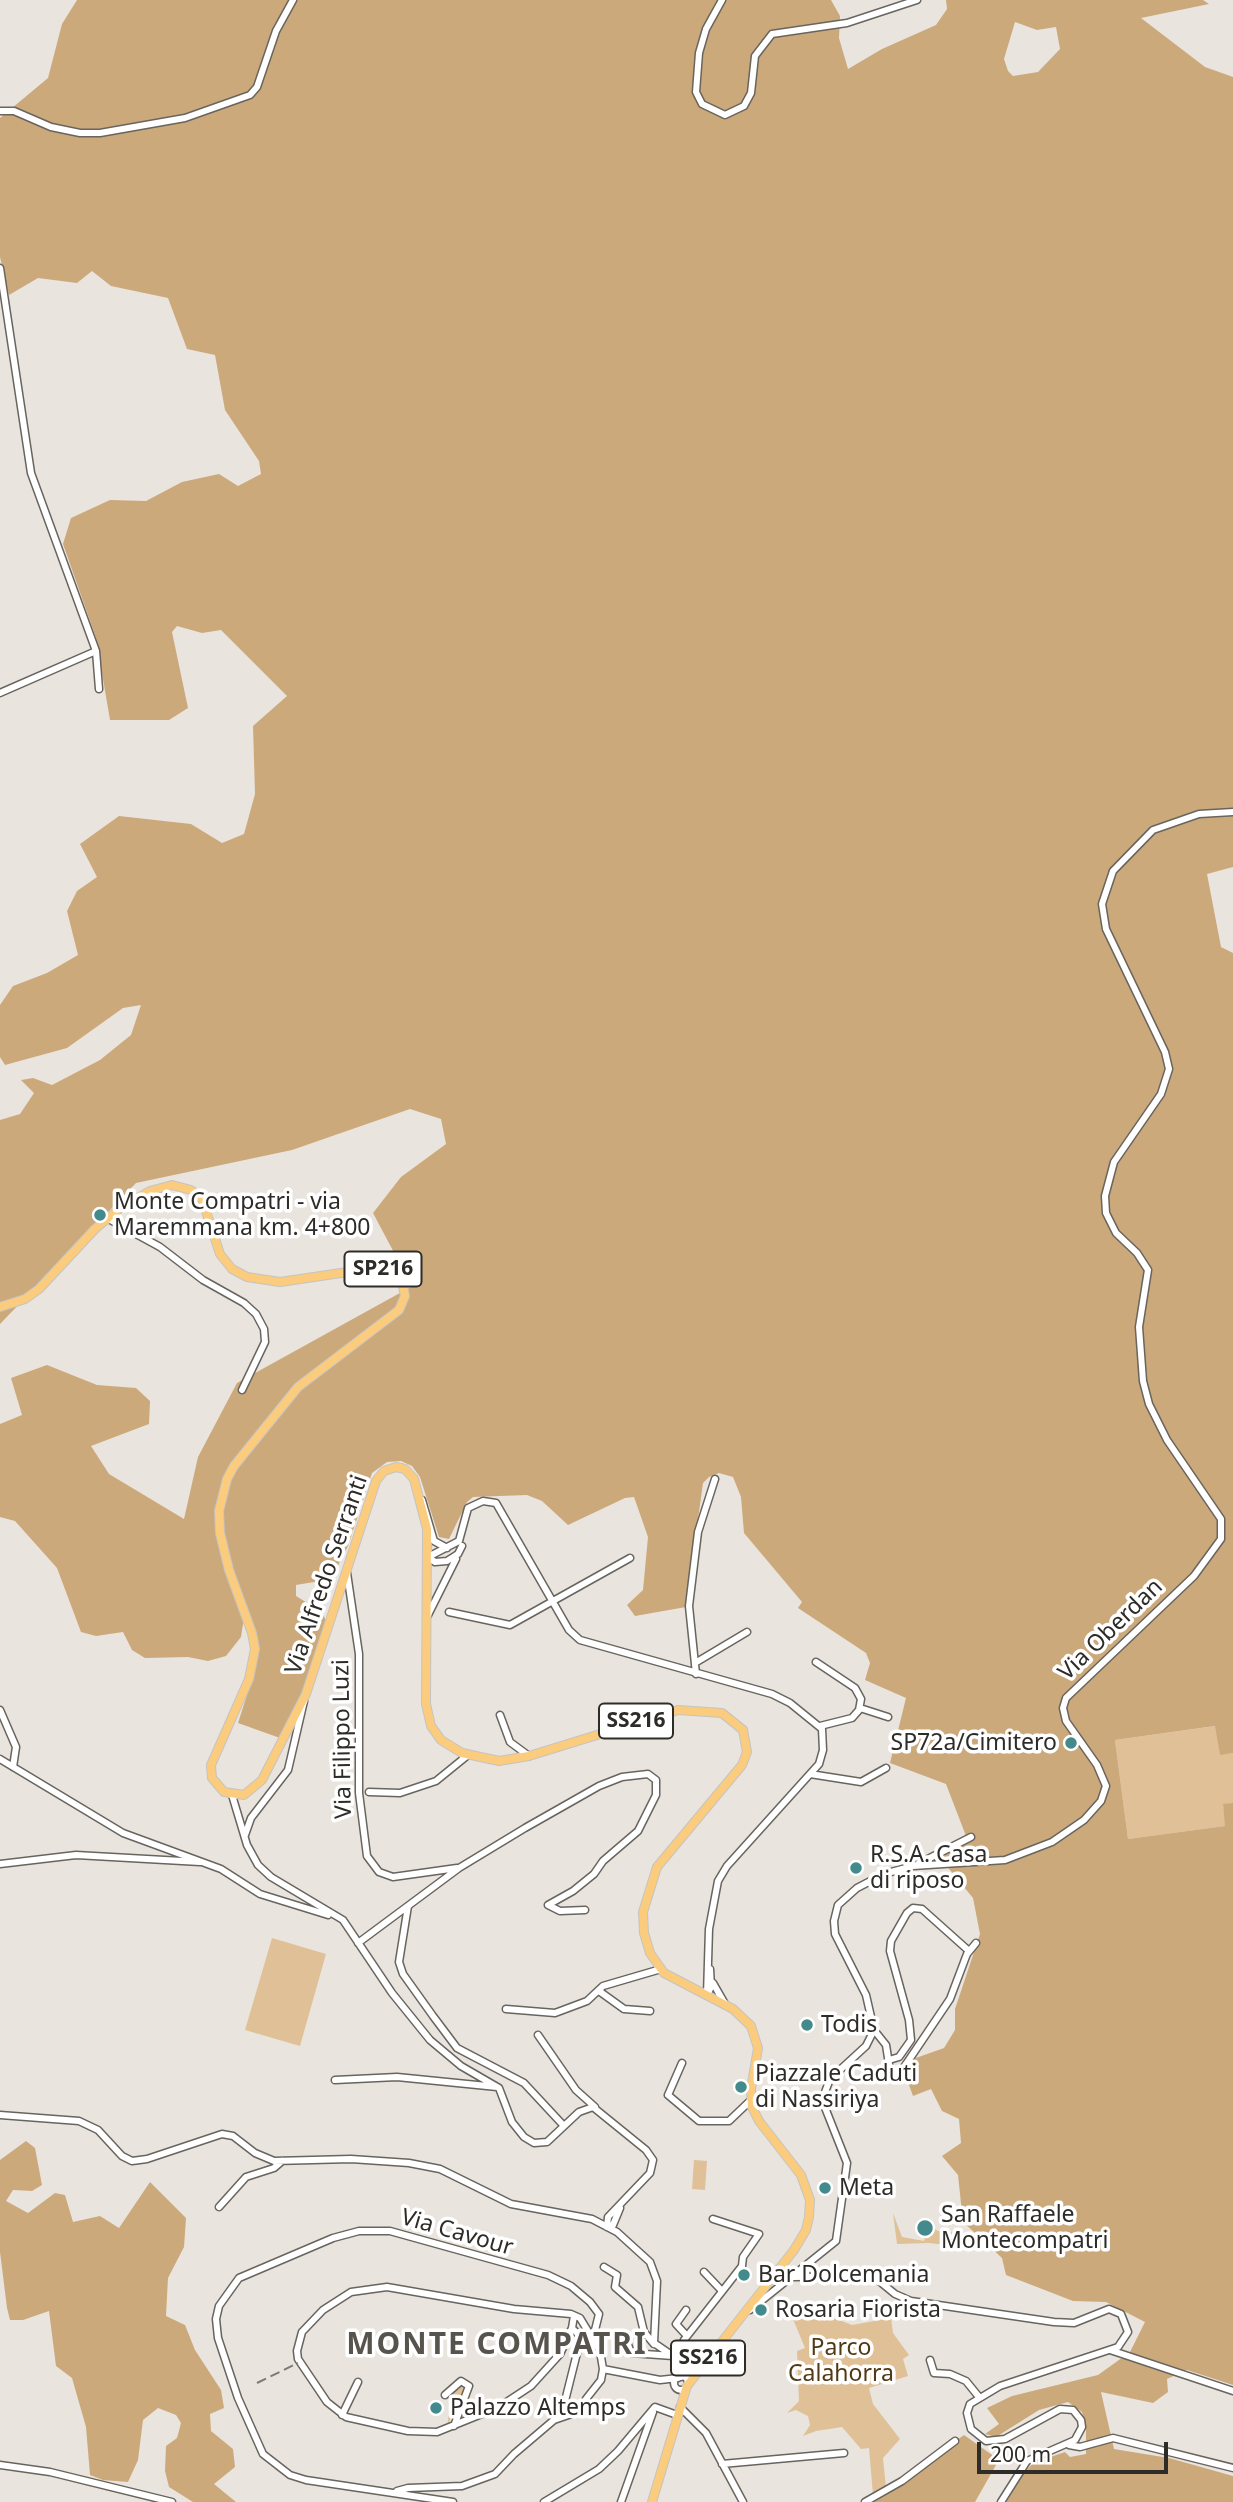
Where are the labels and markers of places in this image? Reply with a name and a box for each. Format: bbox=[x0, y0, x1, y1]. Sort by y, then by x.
place label: Monte Compatri - via Maremmana km. 4+800 bbox=[114, 1188, 370, 1242]
marker: Monte Compatri - via Maremmana km. 4+800 bbox=[92, 1207, 108, 1223]
place label: SP72a/Cimitero bbox=[891, 1729, 1057, 1757]
marker: SP72a/Cimitero bbox=[1063, 1735, 1079, 1751]
place label: R.S.A. Casa di riposo bbox=[870, 1841, 987, 1895]
marker: R.S.A. Casa di riposo bbox=[848, 1860, 864, 1876]
place label: Todis bbox=[821, 2011, 877, 2039]
marker: Todis bbox=[799, 2017, 815, 2033]
place label: Piazzale Caduti di Nassiriya bbox=[755, 2060, 917, 2114]
marker: Piazzale Caduti di Nassiriya bbox=[733, 2079, 749, 2095]
place label: Meta bbox=[839, 2174, 894, 2202]
marker: Meta bbox=[817, 2180, 833, 2196]
place label: San Raffaele Montecompatri bbox=[941, 2201, 1109, 2255]
marker: San Raffaele Montecompatri bbox=[915, 2218, 935, 2238]
place label: Bar Dolcemania bbox=[758, 2261, 929, 2289]
marker: Bar Dolcemania bbox=[736, 2267, 752, 2283]
place label: Rosaria Fiorista bbox=[775, 2296, 941, 2324]
marker: Rosaria Fiorista bbox=[753, 2302, 769, 2318]
place label: Palazzo Altemps bbox=[450, 2394, 626, 2422]
marker: Palazzo Altemps bbox=[428, 2400, 444, 2416]

